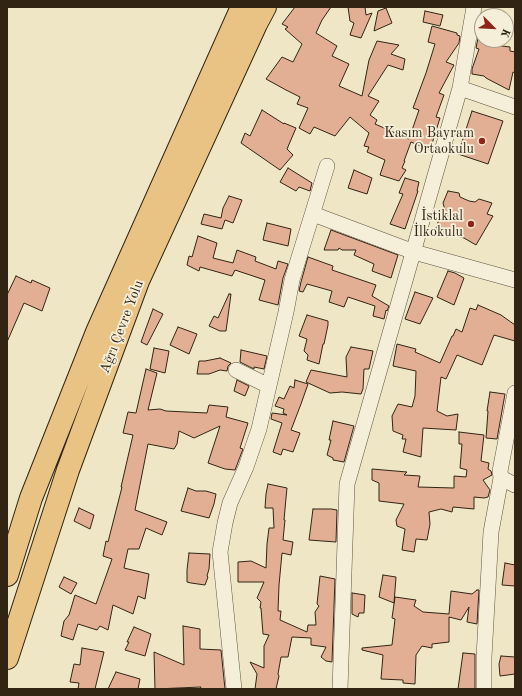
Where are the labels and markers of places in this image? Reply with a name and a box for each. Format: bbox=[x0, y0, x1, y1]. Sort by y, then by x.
place label: Kasım Bayram Ortaokulu bbox=[384, 125, 474, 158]
marker: Kasım Bayram Ortaokulu bbox=[477, 136, 487, 146]
place label: İstiklal İlkokulu bbox=[413, 208, 463, 240]
marker: İstiklal İlkokulu bbox=[466, 219, 476, 229]

